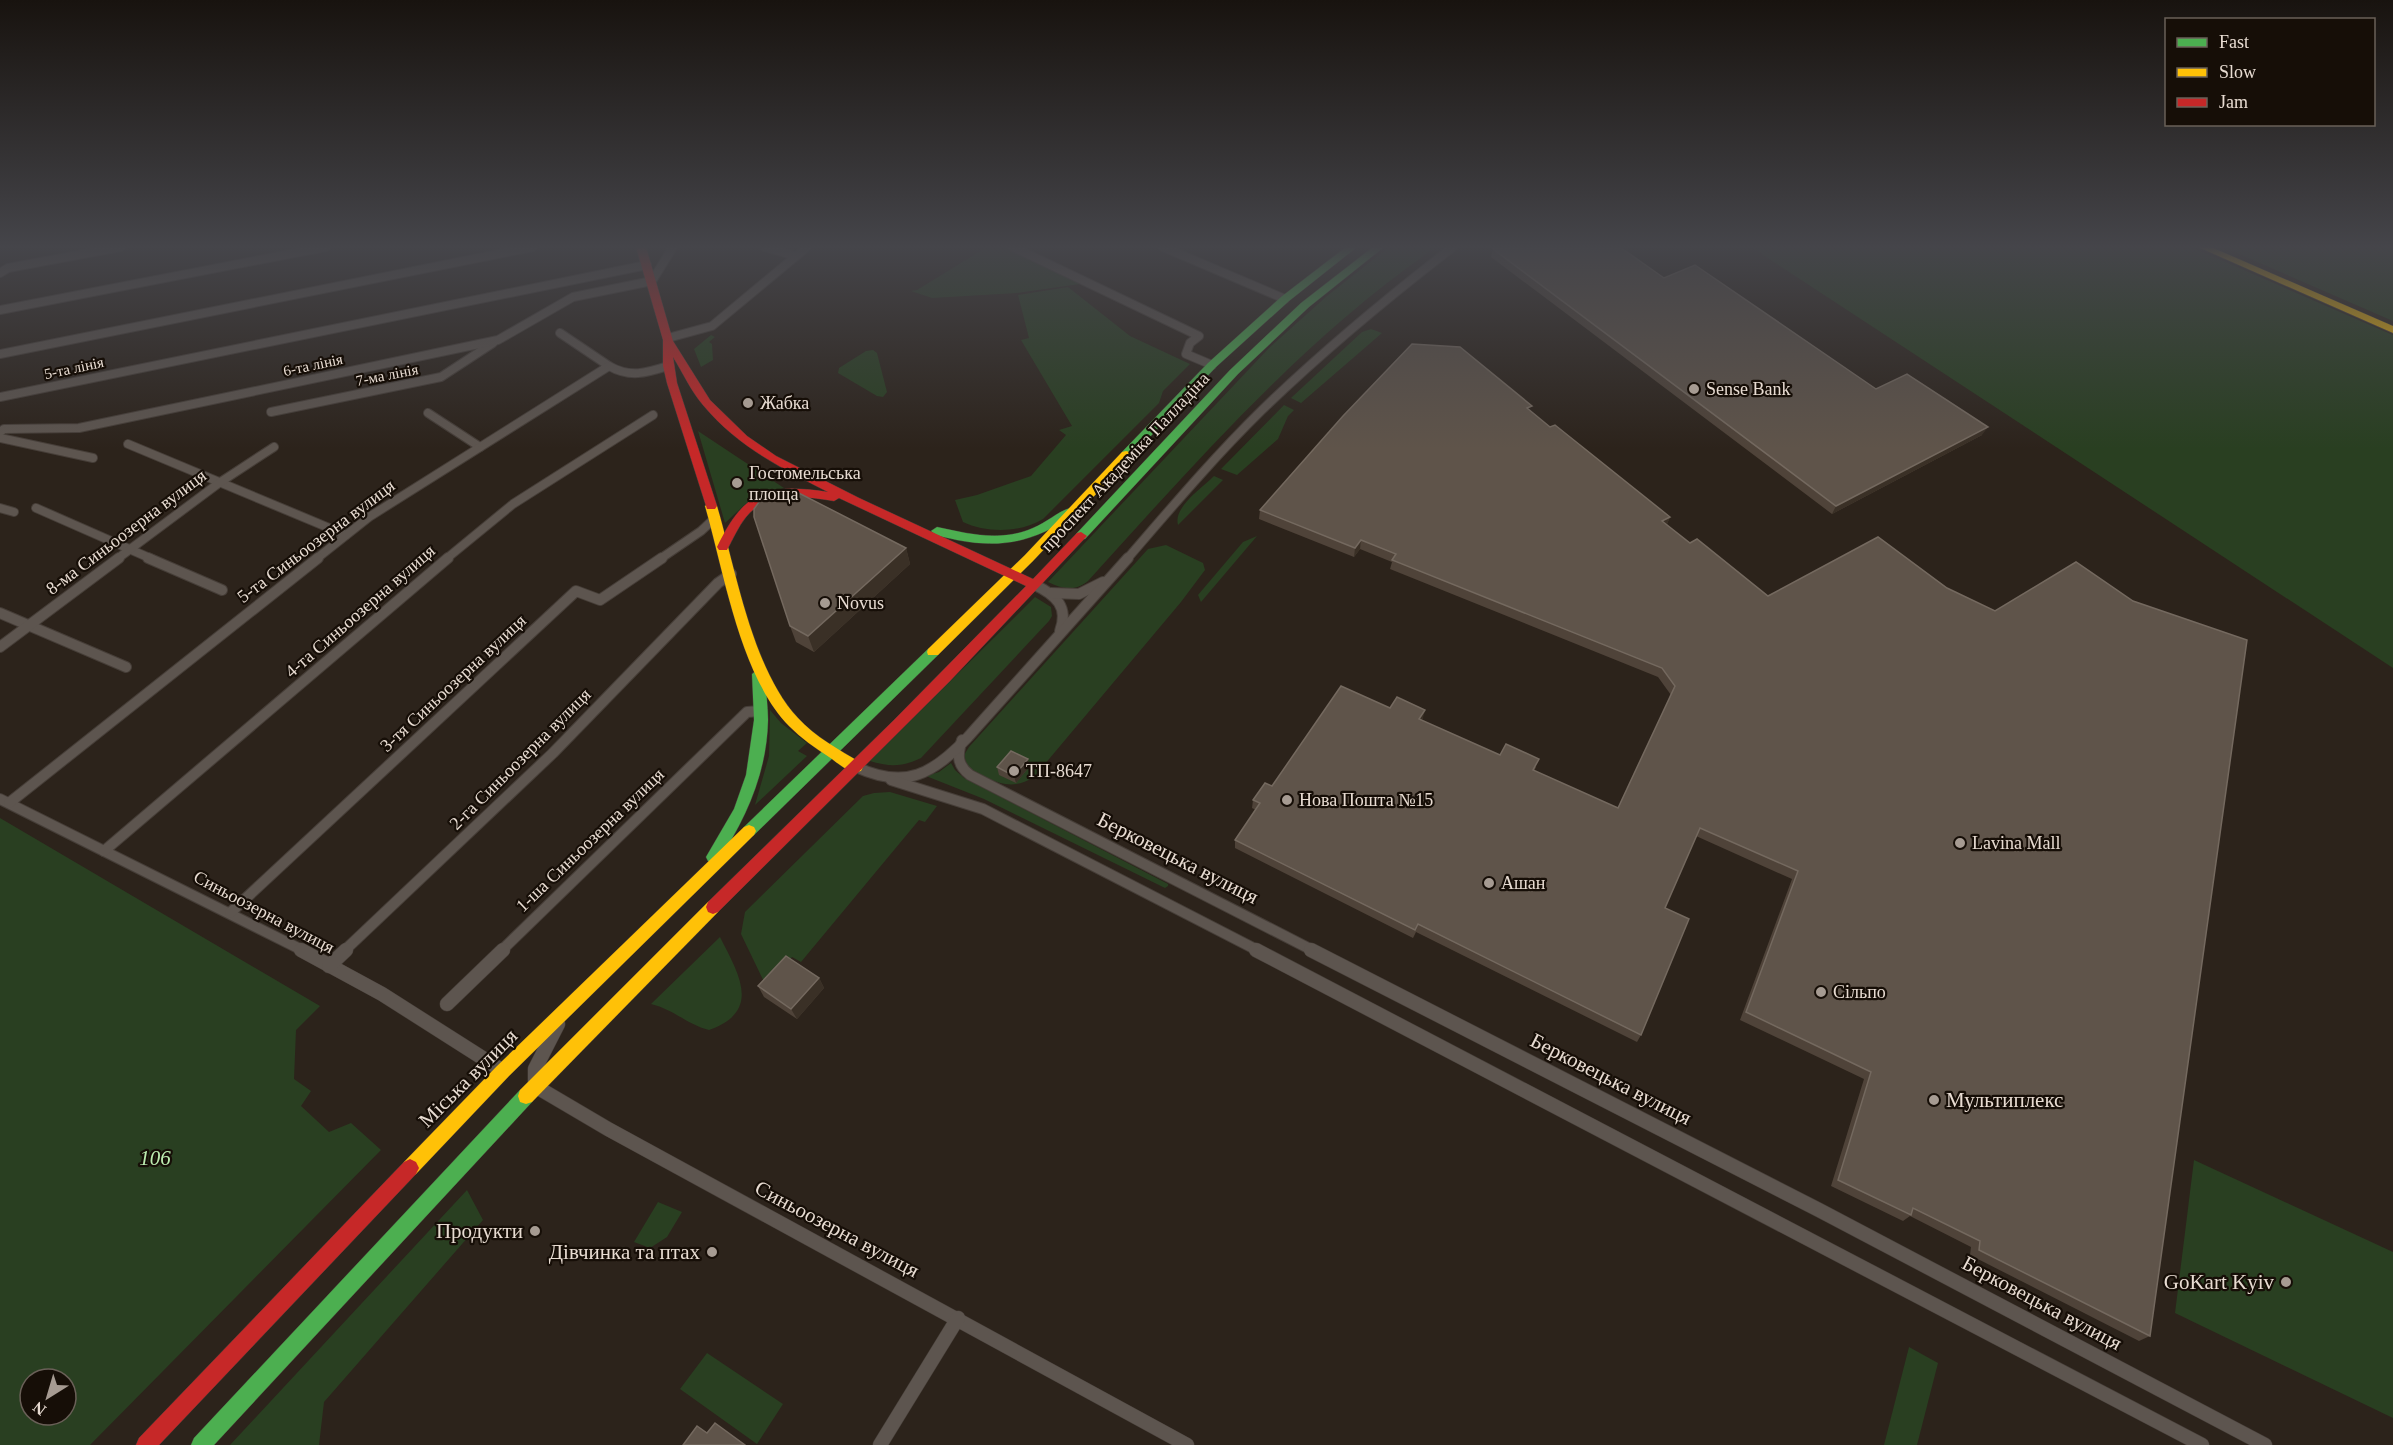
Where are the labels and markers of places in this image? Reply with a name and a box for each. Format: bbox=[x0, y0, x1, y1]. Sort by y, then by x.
place label: Sense Bank bbox=[1706, 379, 1791, 399]
marker: Sense Bank bbox=[1687, 382, 1701, 396]
place label: Жабка bbox=[760, 393, 809, 413]
marker: Жабка bbox=[741, 396, 755, 410]
place label: Гостомельська площа bbox=[749, 463, 861, 504]
marker: Гостомельська площа bbox=[730, 476, 744, 490]
place label: Novus bbox=[837, 593, 884, 613]
marker: Novus bbox=[818, 596, 832, 610]
place label: ТП-8647 bbox=[1026, 761, 1092, 781]
marker: ТП-8647 bbox=[1007, 764, 1021, 778]
place label: Нова Пошта №15 bbox=[1299, 790, 1433, 810]
marker: Нова Пошта №15 bbox=[1280, 793, 1294, 807]
place label: Lavina Mall bbox=[1972, 833, 2060, 853]
marker: Lavina Mall bbox=[1953, 836, 1967, 850]
place label: Ашан bbox=[1501, 873, 1546, 893]
marker: Ашан bbox=[1482, 876, 1496, 890]
place label: Сільпо bbox=[1833, 982, 1886, 1002]
marker: Сільпо bbox=[1814, 985, 1828, 999]
place label: Мультиплекс bbox=[1946, 1088, 2063, 1112]
marker: Мультиплекс bbox=[1927, 1093, 1941, 1107]
place label: Продукти bbox=[436, 1219, 523, 1243]
marker: Продукти bbox=[528, 1224, 542, 1238]
place label: Дівчинка та птах bbox=[549, 1240, 701, 1264]
marker: Дівчинка та птах bbox=[705, 1245, 719, 1259]
place label: GoKart Kyiv bbox=[2164, 1270, 2274, 1294]
marker: GoKart Kyiv bbox=[2279, 1275, 2293, 1289]

